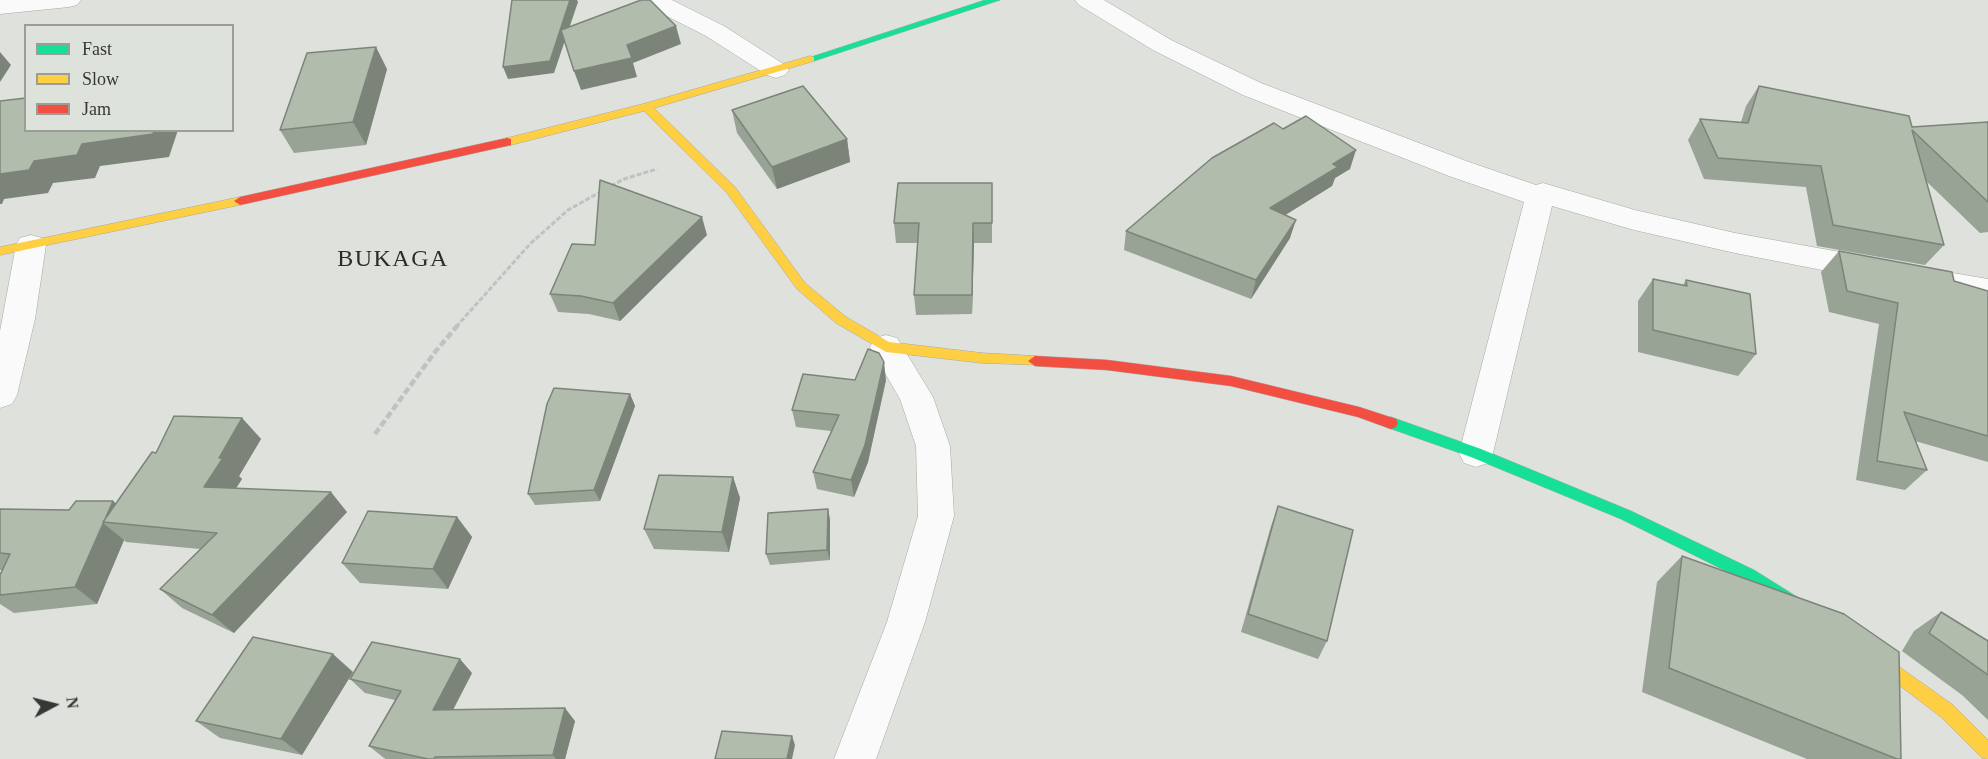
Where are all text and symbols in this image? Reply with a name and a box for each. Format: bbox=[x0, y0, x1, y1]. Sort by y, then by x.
legend bbox=[24, 24, 234, 132]
text: Fast bbox=[82, 39, 112, 59]
text: Slow bbox=[82, 69, 119, 89]
text: Jam bbox=[82, 99, 111, 119]
district label: BUKAGA bbox=[337, 246, 449, 274]
north arrow bbox=[24, 675, 84, 735]
text: N bbox=[63, 696, 82, 710]

